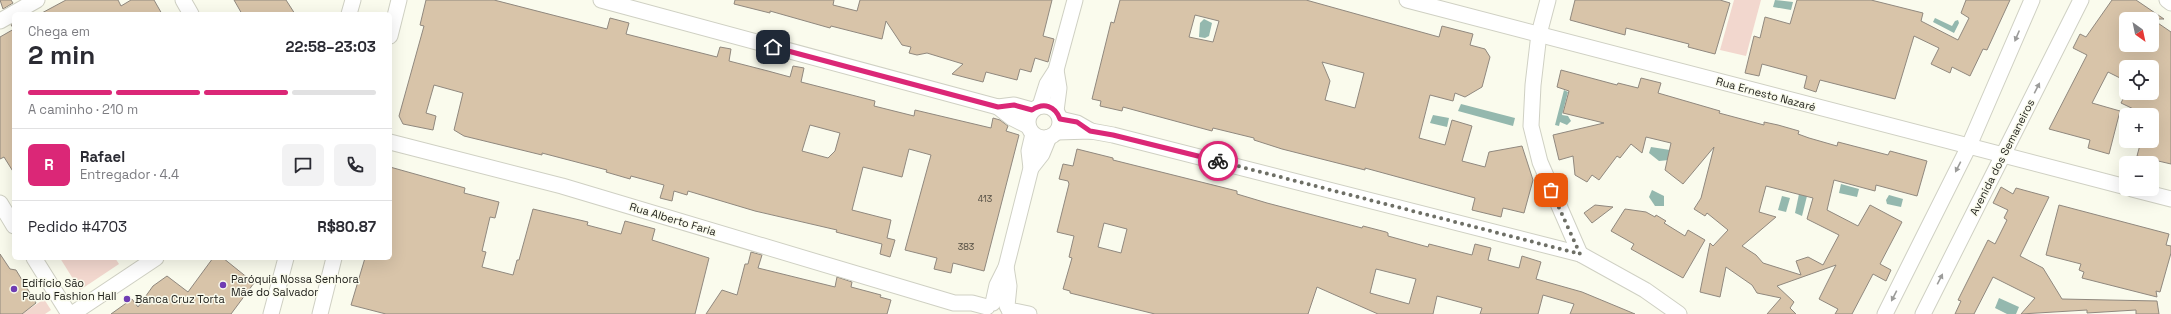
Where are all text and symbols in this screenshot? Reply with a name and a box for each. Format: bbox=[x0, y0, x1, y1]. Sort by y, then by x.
north arrow bbox=[2119, 12, 2159, 52]
map controls bbox=[2119, 12, 2159, 196]
text: Chega em bbox=[28, 23, 90, 40]
pin bbox=[756, 30, 790, 64]
one-way arrow bbox=[2014, 30, 2020, 41]
icon: home bbox=[762, 36, 784, 58]
text: 22:58–23:03 bbox=[286, 37, 376, 56]
text: 2 min bbox=[28, 38, 95, 72]
button: locate bbox=[2119, 60, 2159, 100]
street label: Rua Ernesto Nazaré bbox=[1715, 74, 1817, 114]
one-way arrow bbox=[2033, 82, 2040, 94]
street label: Avenida dos Semaneiros bbox=[1967, 96, 2038, 217]
text: A caminho · 210 m bbox=[28, 101, 138, 118]
button: + bbox=[2119, 108, 2159, 148]
courier bbox=[1198, 141, 1238, 181]
button: chat bbox=[282, 144, 324, 186]
button: phone bbox=[334, 144, 376, 186]
text: Rafael bbox=[80, 147, 125, 166]
icon: bike bbox=[1207, 150, 1229, 172]
text: R bbox=[44, 155, 54, 174]
button: − bbox=[2119, 156, 2159, 196]
one-way arrow bbox=[1955, 162, 1962, 173]
text: Entregador · 4.4 bbox=[80, 166, 179, 183]
pin bbox=[1534, 173, 1568, 207]
icon: bag bbox=[1540, 179, 1562, 201]
house number: 413 bbox=[978, 193, 992, 205]
street label: Rua Alberto Faria bbox=[628, 199, 719, 239]
text: Pedido #4703 bbox=[28, 217, 127, 236]
text: R$80.87 bbox=[317, 217, 376, 236]
house number: 383 bbox=[958, 241, 974, 253]
place label: Paróquia Nossa Senhora Mãe do Salvador bbox=[231, 272, 360, 299]
one-way arrow bbox=[1937, 273, 1944, 285]
place label: Edifício São Paulo Fashion Hall bbox=[22, 276, 116, 303]
marker: Paróquia Nossa Senhora Mãe do Salvador bbox=[218, 280, 228, 290]
marker: Edifício São Paulo Fashion Hall bbox=[9, 284, 19, 294]
one-way arrow bbox=[1891, 290, 1897, 302]
place label: Banca Cruz Torta bbox=[135, 292, 226, 306]
marker: Banca Cruz Torta bbox=[122, 294, 132, 304]

